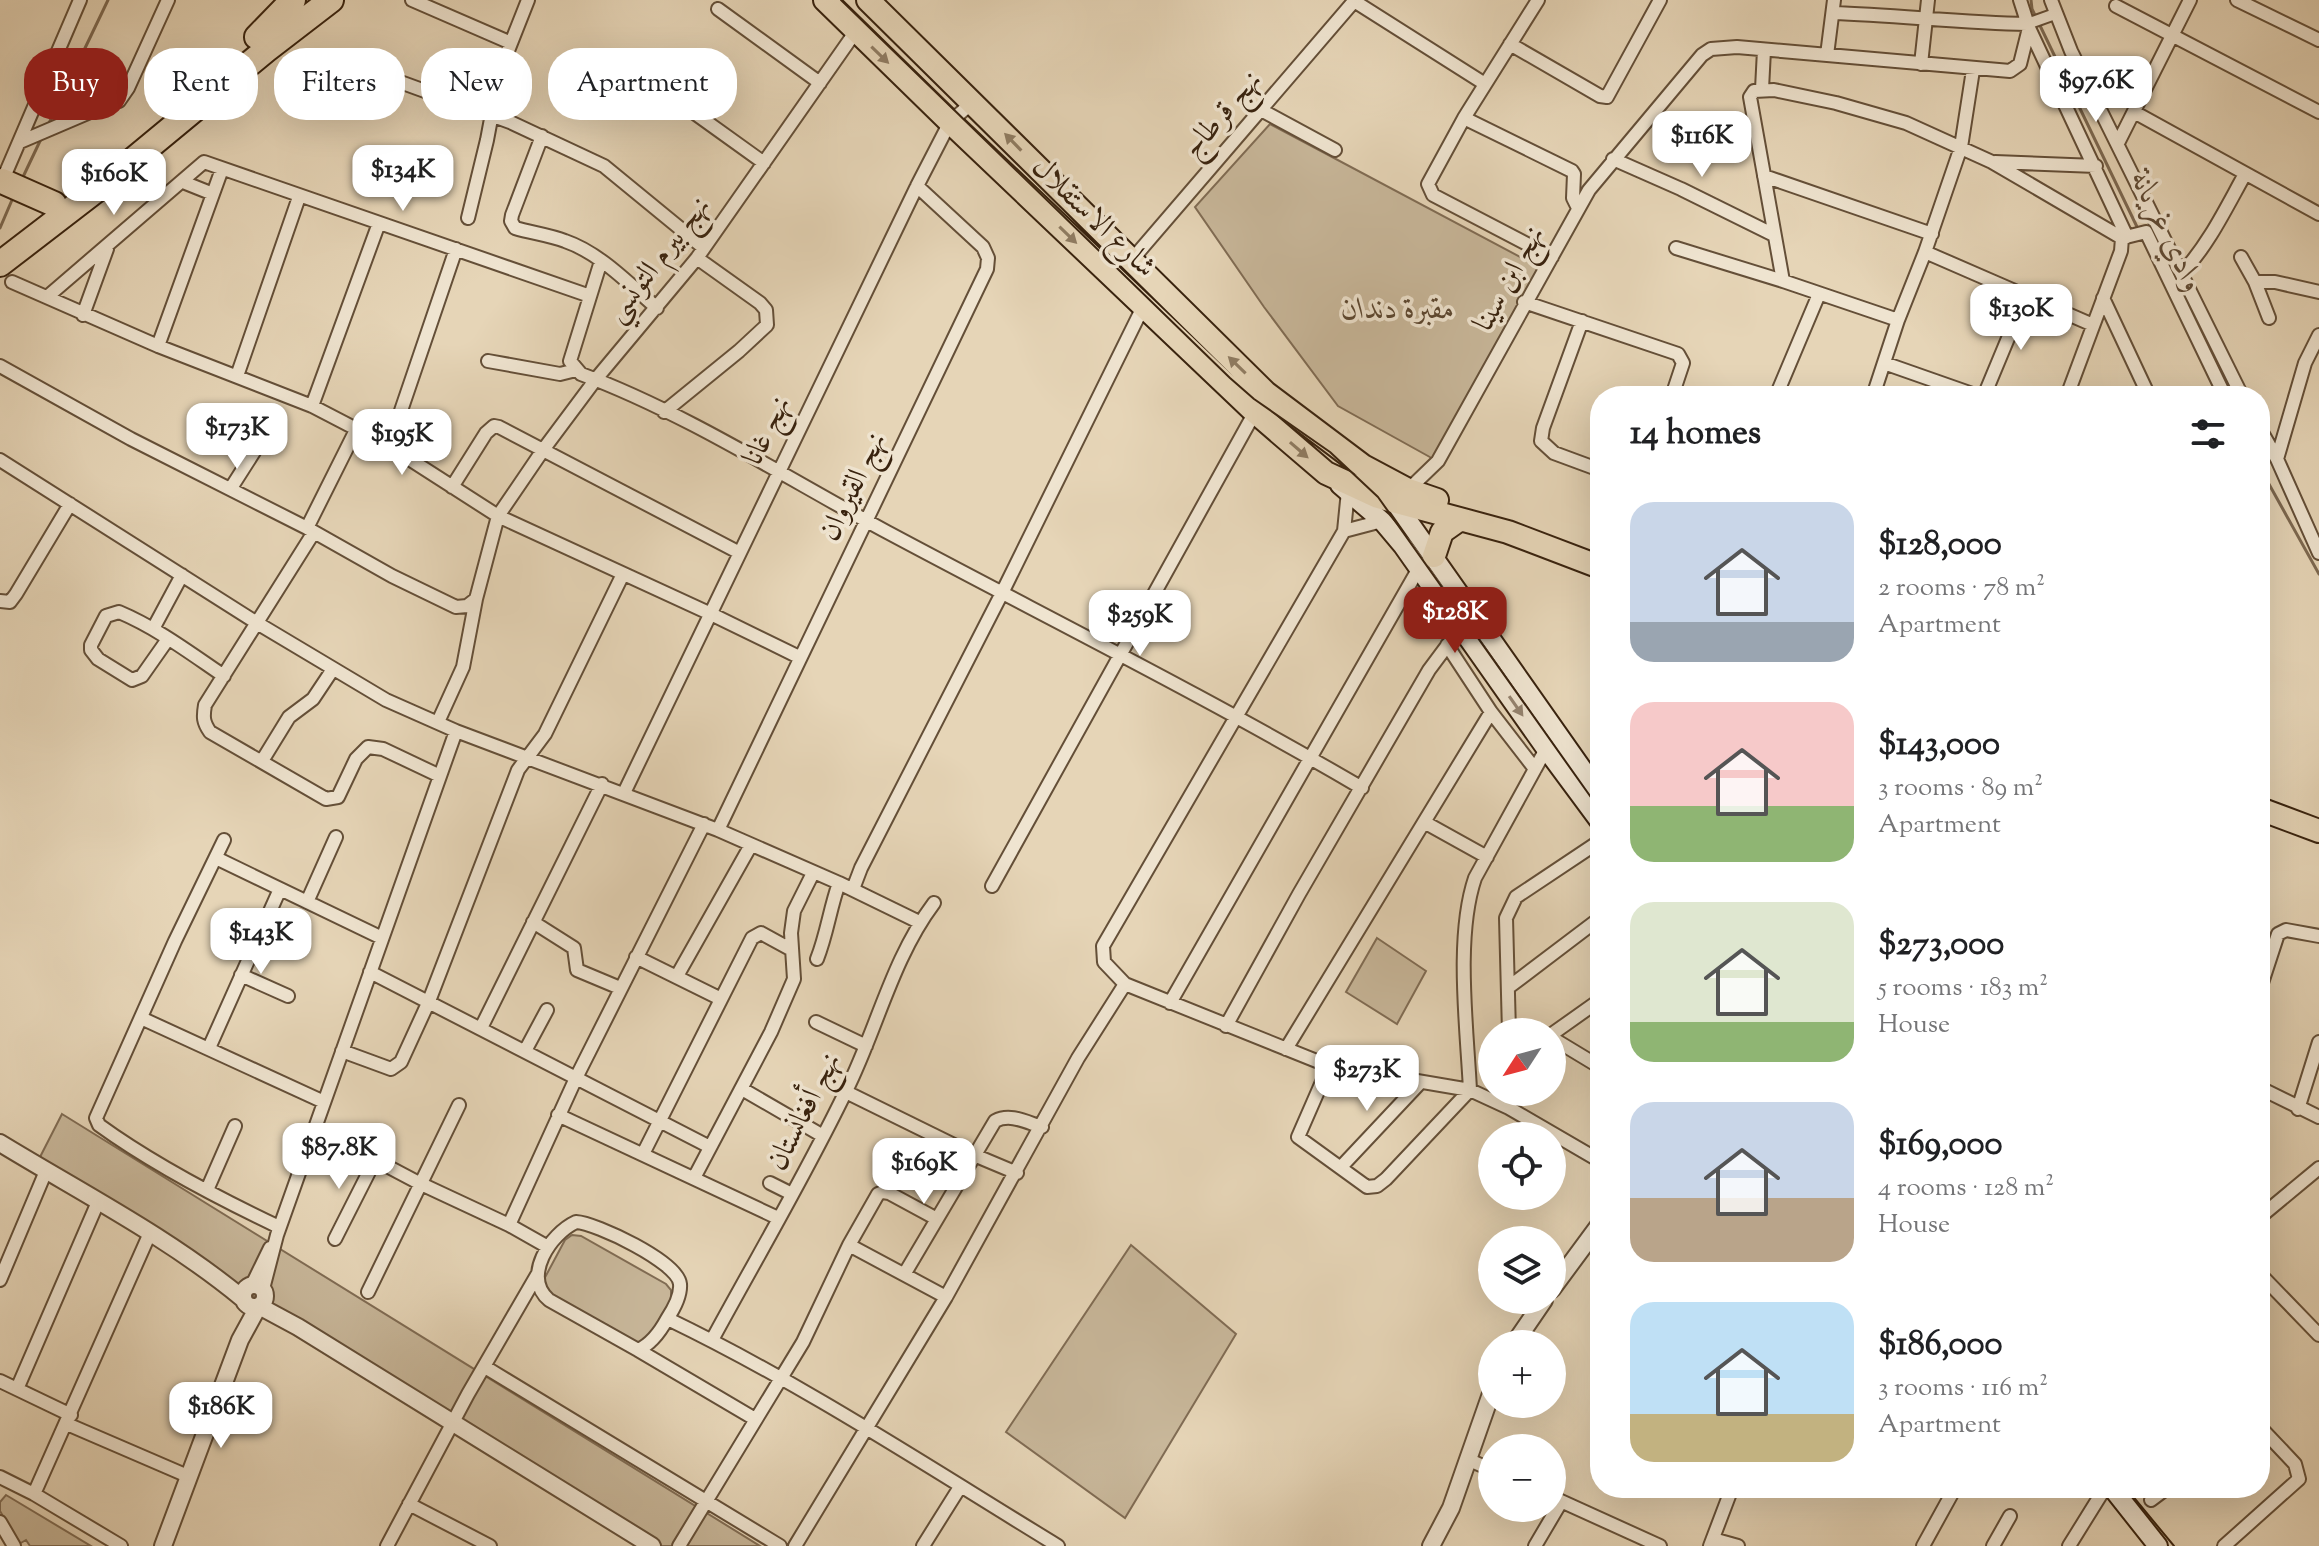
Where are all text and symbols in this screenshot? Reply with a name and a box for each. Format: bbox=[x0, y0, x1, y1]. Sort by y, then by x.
one-way arrow bbox=[870, 45, 889, 64]
chip: Buy bbox=[24, 48, 128, 120]
chip: Rent bbox=[144, 48, 258, 120]
chip: Filters bbox=[274, 48, 405, 120]
chip: New bbox=[421, 48, 532, 120]
chip: Apartment bbox=[548, 48, 737, 120]
pin: $97.6K bbox=[2031, 56, 2161, 124]
street label: نهج قرطاج bbox=[1173, 62, 1276, 170]
text: $97.6K bbox=[2058, 63, 2134, 100]
pin: $116K bbox=[1646, 111, 1758, 179]
text: $116K bbox=[1670, 118, 1734, 155]
one-way arrow bbox=[1003, 133, 1022, 152]
pin: $134K bbox=[347, 145, 459, 213]
street label: شارع الاستقلال bbox=[1020, 147, 1165, 289]
pin: $160K bbox=[58, 149, 170, 217]
text: $134K bbox=[370, 152, 436, 189]
text: $160K bbox=[80, 156, 148, 193]
water label: وادي غريانة bbox=[2115, 161, 2215, 301]
street label: نهج بيرم التونسي bbox=[596, 188, 725, 335]
street label: نهج ابن سينا bbox=[1463, 218, 1559, 341]
one-way arrow bbox=[1058, 225, 1077, 243]
pin: $130K bbox=[1965, 284, 2077, 352]
park label: مقبرة دندان bbox=[1341, 289, 1455, 332]
text: $130K bbox=[1988, 291, 2054, 328]
one-way arrow bbox=[1228, 356, 1247, 375]
street label: نهج غانا bbox=[733, 389, 806, 474]
pin: $173K bbox=[181, 403, 293, 471]
pin: $195K bbox=[346, 409, 458, 477]
text: $173K bbox=[204, 410, 270, 447]
text: 14 homes bbox=[1630, 410, 1761, 459]
icon: filters bbox=[2186, 412, 2230, 456]
text: $195K bbox=[370, 416, 434, 453]
street label: نهج القيروان bbox=[809, 425, 902, 550]
one-way arrow bbox=[1289, 441, 1309, 458]
text: $128,000 bbox=[1878, 521, 2002, 570]
icon: home bbox=[1694, 534, 1790, 630]
text: 2 rooms · 78 m² bbox=[1878, 570, 2045, 607]
pin: $128K bbox=[1399, 587, 1511, 655]
pin: $259K bbox=[1084, 590, 1196, 658]
text: $128K bbox=[1422, 594, 1488, 631]
text: $259K bbox=[1107, 597, 1173, 634]
text: Apartment bbox=[1878, 607, 2001, 644]
one-way arrow bbox=[1508, 695, 1523, 716]
text: $143,000 bbox=[1878, 721, 2000, 770]
icon: home bbox=[1694, 734, 1790, 830]
text: 3 rooms · 89 m² bbox=[1878, 770, 2043, 807]
text: Apartment bbox=[1878, 807, 2001, 844]
pin: $143K bbox=[205, 908, 317, 976]
text: $143K bbox=[228, 915, 294, 952]
text: $273,000 bbox=[1878, 921, 2004, 970]
icon: home bbox=[1694, 934, 1790, 1030]
text: 5 rooms · 183 m² bbox=[1878, 970, 2048, 1007]
text: House bbox=[1878, 1007, 1950, 1044]
north arrow bbox=[1478, 1018, 1566, 1106]
map controls bbox=[1478, 1018, 1566, 1522]
street label: نهج أفغانستان bbox=[755, 1044, 856, 1180]
pin: $273K bbox=[1311, 1045, 1423, 1113]
text: $273K bbox=[1333, 1052, 1401, 1089]
text: $169,000 bbox=[1878, 1121, 2003, 1170]
button: locate bbox=[1478, 1122, 1566, 1210]
pin: $87.8K bbox=[274, 1123, 404, 1191]
text: $87.8K bbox=[300, 1130, 378, 1167]
icon: home bbox=[1694, 1134, 1790, 1230]
pin: $169K bbox=[868, 1138, 980, 1206]
text: $169K bbox=[890, 1145, 958, 1182]
text: 4 rooms · 128 m² bbox=[1878, 1170, 2054, 1207]
text: House bbox=[1878, 1207, 1950, 1244]
button: layers bbox=[1478, 1226, 1566, 1314]
text: $186,000 bbox=[1878, 1321, 2002, 1370]
button: + bbox=[1478, 1330, 1566, 1418]
icon: home bbox=[1694, 1334, 1790, 1430]
text: 3 rooms · 116 m² bbox=[1878, 1370, 2048, 1407]
pin: $186K bbox=[165, 1382, 277, 1450]
text: $186K bbox=[187, 1389, 255, 1426]
text: Apartment bbox=[1878, 1407, 2001, 1444]
button: − bbox=[1478, 1434, 1566, 1522]

